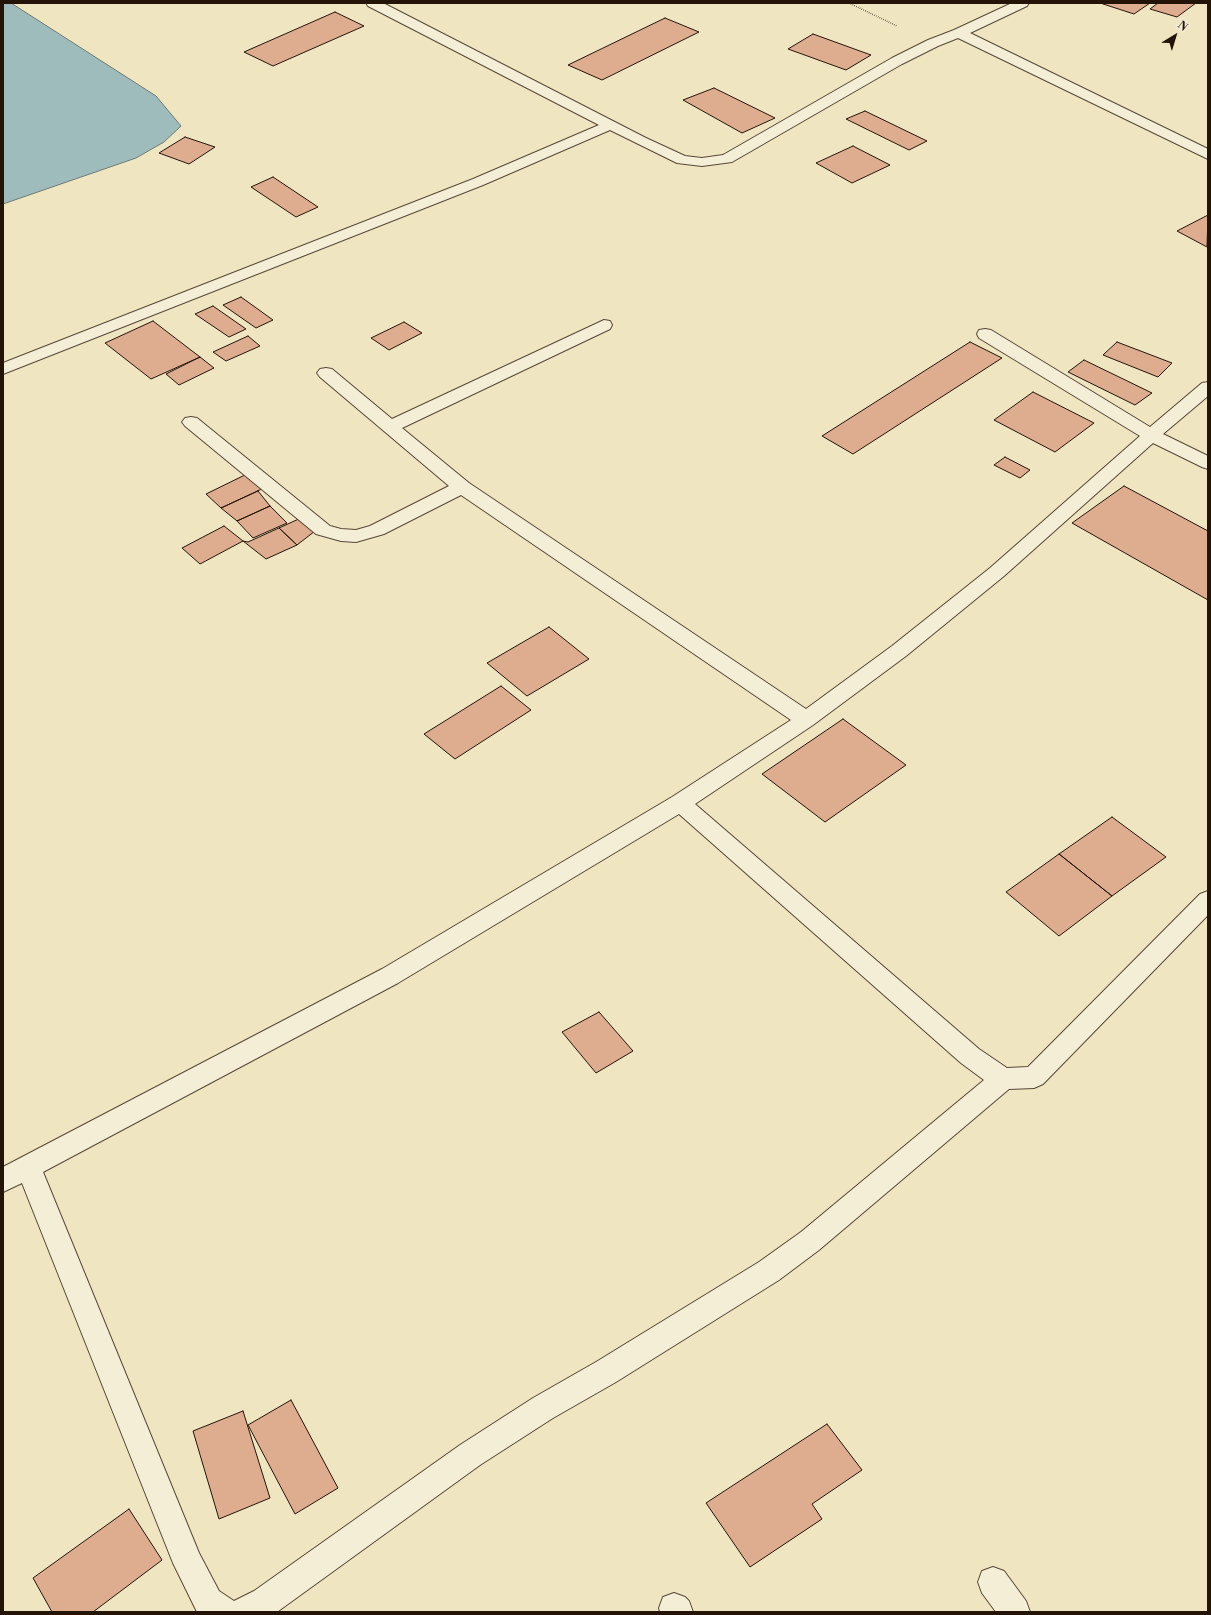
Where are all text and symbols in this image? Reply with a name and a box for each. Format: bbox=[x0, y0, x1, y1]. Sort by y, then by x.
north arrow bbox=[1155, 16, 1195, 56]
text: N bbox=[1175, 18, 1190, 35]

